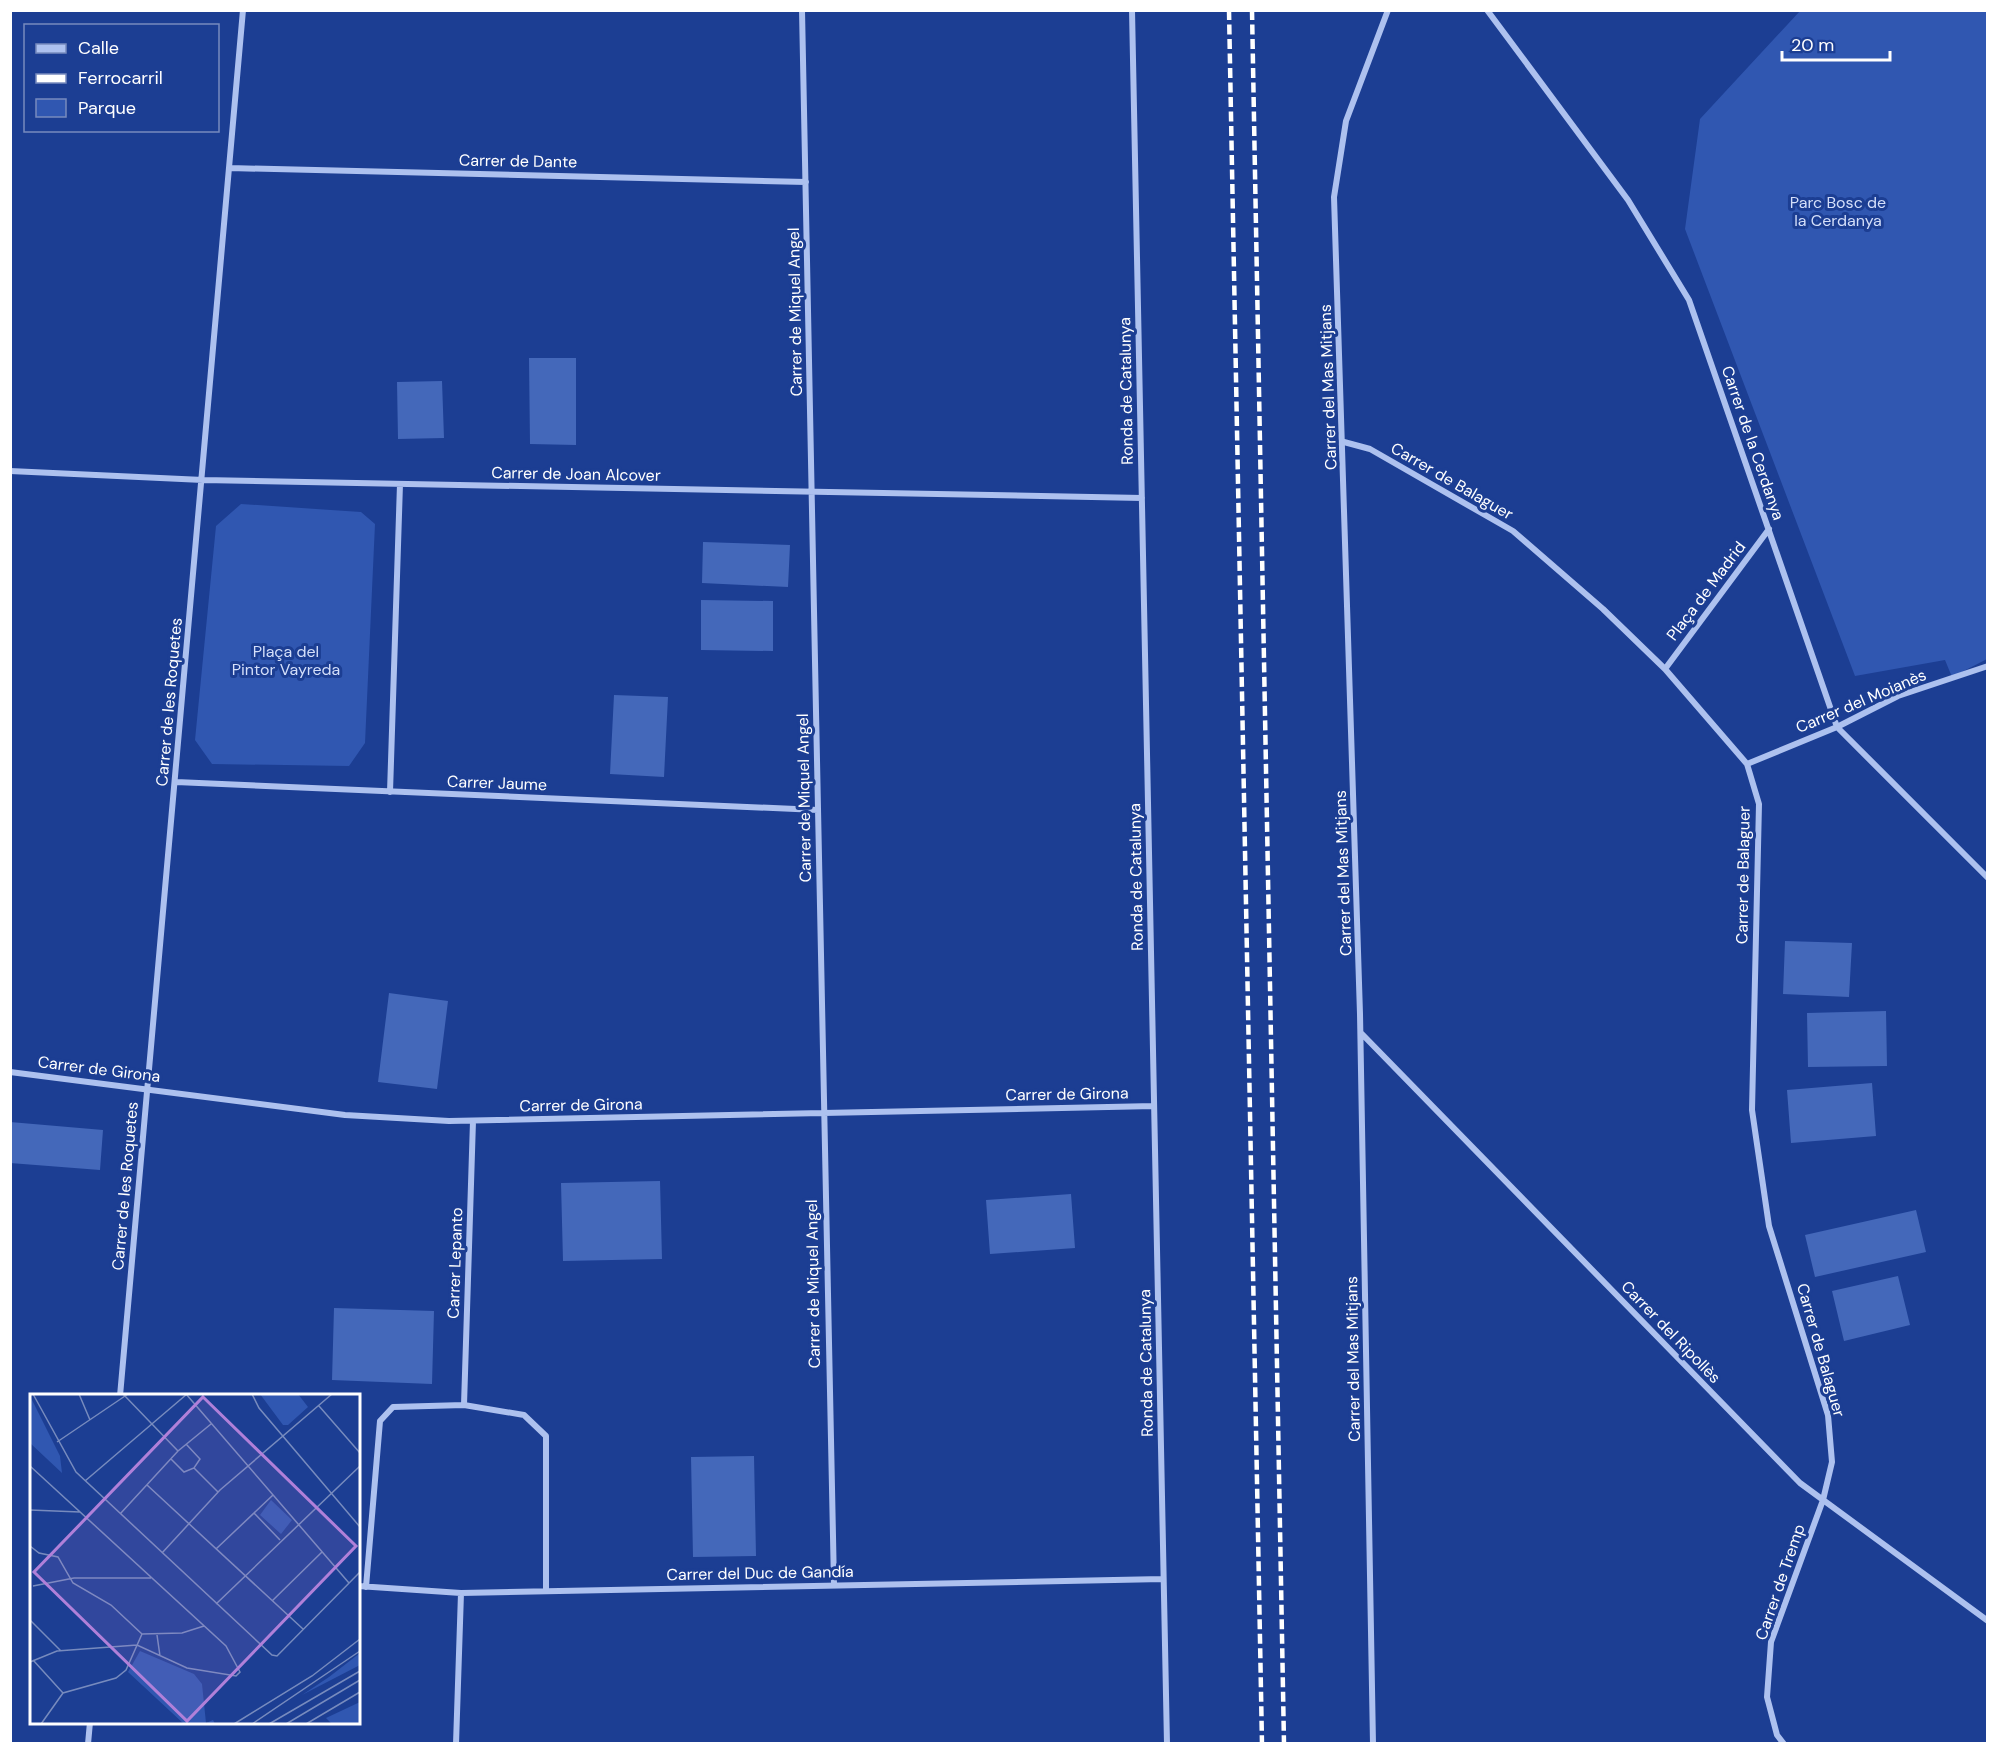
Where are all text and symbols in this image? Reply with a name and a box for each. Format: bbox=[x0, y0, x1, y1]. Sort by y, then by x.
legend bbox=[24, 24, 219, 132]
scale bar bbox=[1782, 24, 1890, 62]
text: 20 m bbox=[1791, 33, 1834, 57]
text: Calle bbox=[78, 36, 119, 60]
text: Ferrocarril bbox=[78, 66, 163, 90]
text: Parque bbox=[78, 96, 136, 120]
street label: Carrer de Dante bbox=[459, 149, 577, 173]
park label: Parc Bosc de la Cerdanya bbox=[1790, 192, 1886, 231]
street label: Carrer de Miquel Angel bbox=[783, 227, 807, 397]
street label: Carrer del Mas Mitjans bbox=[1315, 304, 1341, 470]
street label: Ronda de Catalunya bbox=[1114, 317, 1138, 465]
street label: Carrer de la Cerdanya bbox=[1717, 363, 1789, 523]
street label: Carrer de Balaguer bbox=[1387, 437, 1517, 525]
street label: Carrer de Joan Alcover bbox=[491, 462, 661, 486]
street label: Plaça de Madrid bbox=[1662, 537, 1750, 645]
street label: Carrer de les Roquetes bbox=[151, 617, 187, 787]
park label: Plaça del Pintor Vayreda bbox=[232, 641, 340, 680]
street label: Carrer del Moianès bbox=[1793, 664, 1929, 738]
street label: Carrer de Miquel Angel bbox=[792, 713, 816, 883]
street label: Carrer Jaume bbox=[447, 771, 547, 795]
street label: Carrer del Mas Mitjans bbox=[1330, 790, 1356, 956]
street label: Ronda de Catalunya bbox=[1124, 803, 1148, 951]
street label: Carrer de Balaguer bbox=[1731, 806, 1755, 944]
street label: Carrer de Girona bbox=[37, 1051, 161, 1087]
street label: Carrer de Girona bbox=[1005, 1082, 1129, 1106]
street label: Carrer de Girona bbox=[519, 1093, 643, 1117]
street label: Carrer de les Roquetes bbox=[107, 1101, 143, 1271]
street label: Carrer de Miquel Angel bbox=[801, 1199, 825, 1369]
street label: Carrer Lepanto bbox=[443, 1207, 467, 1319]
street label: Carrer del Mas Mitjans bbox=[1341, 1276, 1365, 1442]
street label: Carrer del Ripollès bbox=[1617, 1276, 1725, 1388]
street label: Carrer de Balaguer bbox=[1792, 1281, 1850, 1419]
street label: Ronda de Catalunya bbox=[1134, 1289, 1158, 1437]
inset map bbox=[30, 1394, 360, 1724]
street label: Carrer de Tremp bbox=[1750, 1521, 1810, 1643]
street label: Carrer del Duc de Gandía bbox=[666, 1561, 854, 1585]

